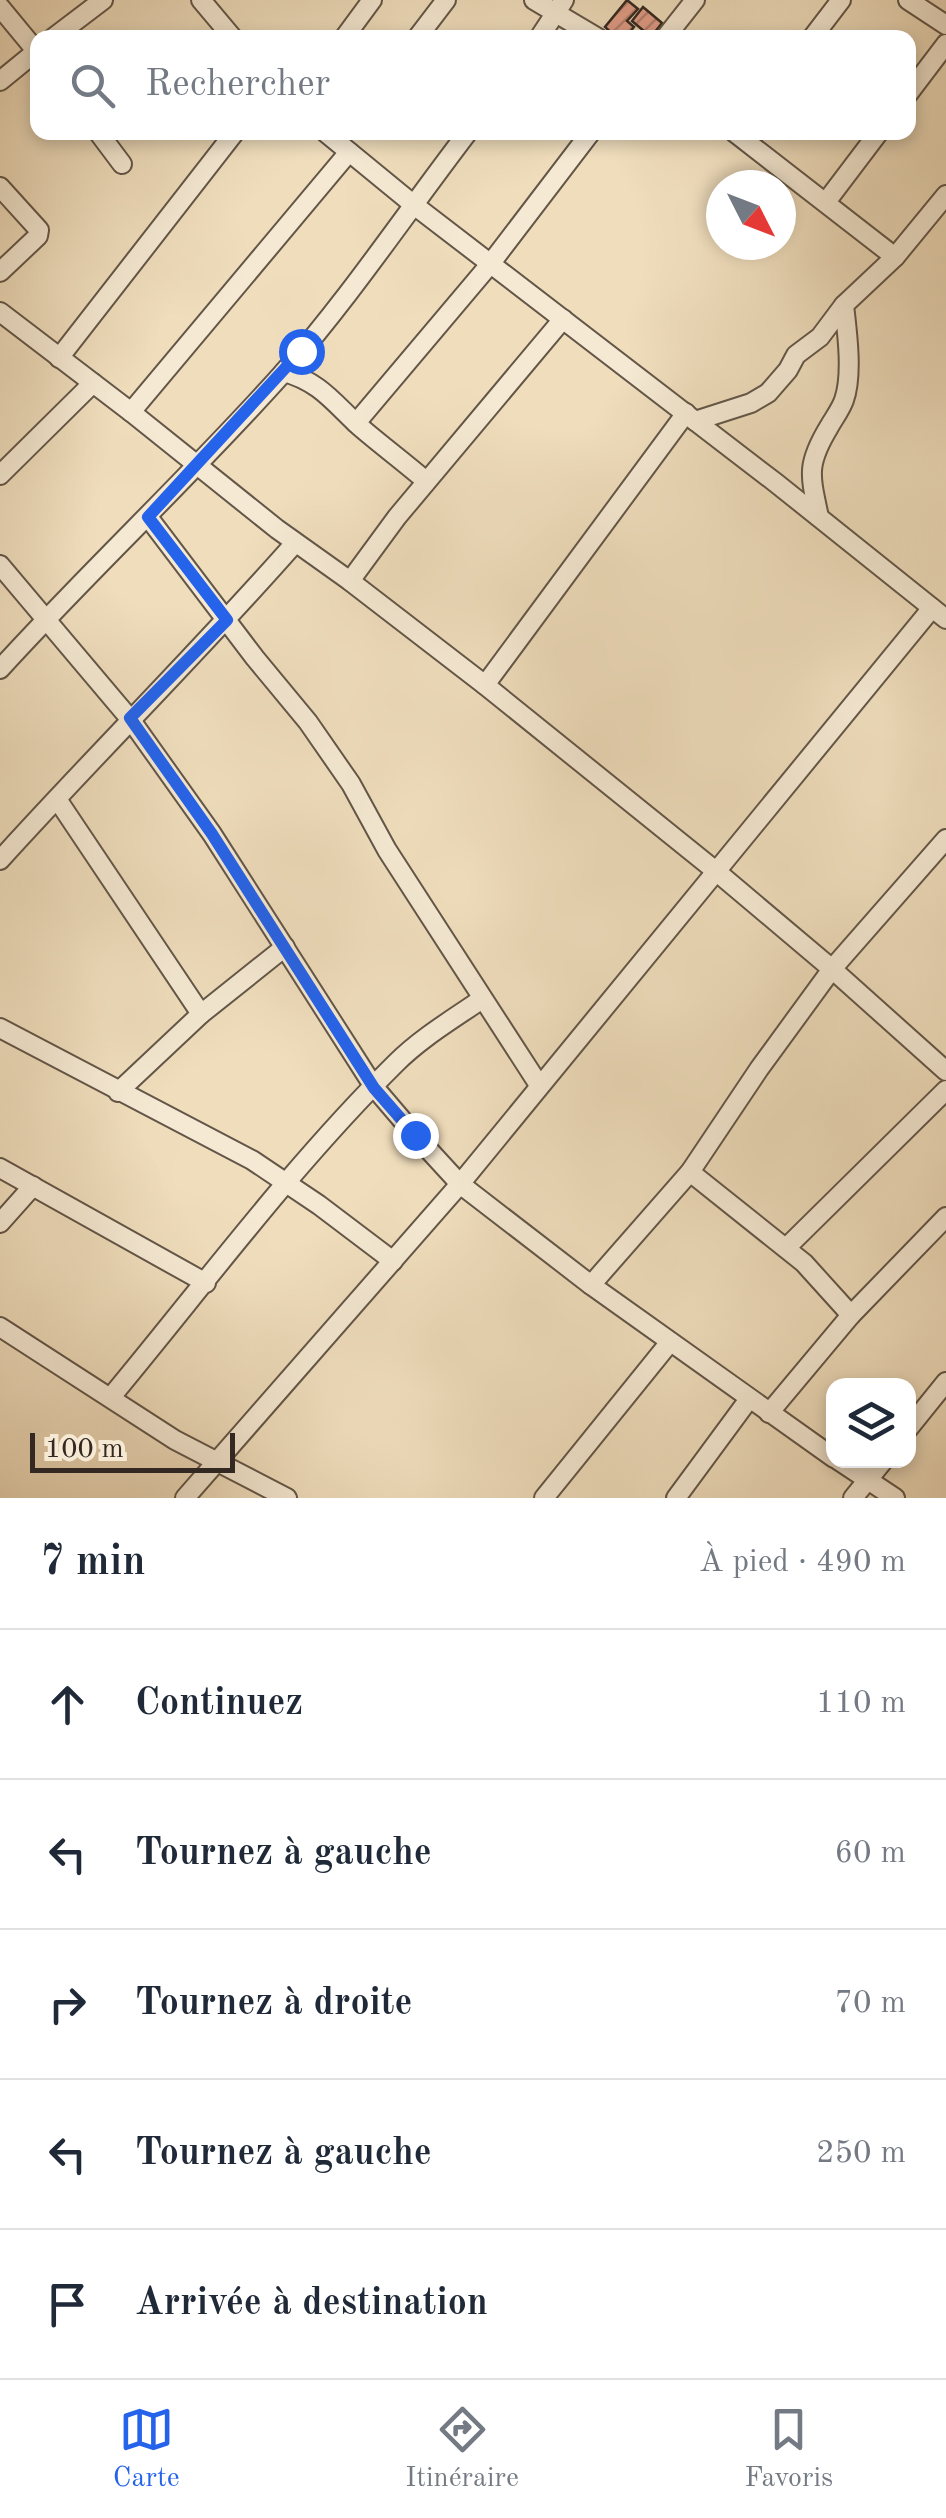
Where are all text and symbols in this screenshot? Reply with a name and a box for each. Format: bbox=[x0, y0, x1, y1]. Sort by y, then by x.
search box bbox=[30, 30, 916, 140]
icon: search bbox=[65, 58, 120, 113]
text: Rechercher bbox=[145, 66, 330, 104]
north arrow bbox=[706, 170, 796, 260]
route start bbox=[279, 329, 325, 375]
route end bbox=[393, 1113, 439, 1159]
map controls bbox=[826, 1378, 916, 1468]
button: layers bbox=[826, 1378, 916, 1468]
scale bar bbox=[30, 1428, 235, 1472]
text: 100 m bbox=[45, 1436, 124, 1464]
text: 7 min bbox=[40, 1542, 146, 1584]
text: À pied · 490 m bbox=[699, 1547, 906, 1579]
icon: ahead bbox=[40, 1677, 95, 1732]
text: Continuez bbox=[135, 1685, 303, 1723]
text: 110 m bbox=[816, 1688, 906, 1720]
icon: left bbox=[40, 1827, 95, 1882]
text: Tournez à gauche bbox=[135, 1835, 432, 1873]
text: 60 m bbox=[835, 1838, 906, 1870]
icon: right bbox=[40, 1977, 95, 2032]
text: Tournez à droite bbox=[135, 1985, 413, 2023]
text: 70 m bbox=[835, 1988, 906, 2020]
icon: left bbox=[40, 2127, 95, 2182]
text: Tournez à gauche bbox=[135, 2135, 432, 2173]
text: 250 m bbox=[816, 2138, 906, 2170]
icon: arrive bbox=[40, 2277, 95, 2332]
text: Arrivée à destination bbox=[135, 2285, 488, 2323]
tab: Carte bbox=[113, 2402, 180, 2497]
tab: Itinéraire bbox=[405, 2402, 519, 2497]
tab: Favoris bbox=[744, 2402, 833, 2497]

